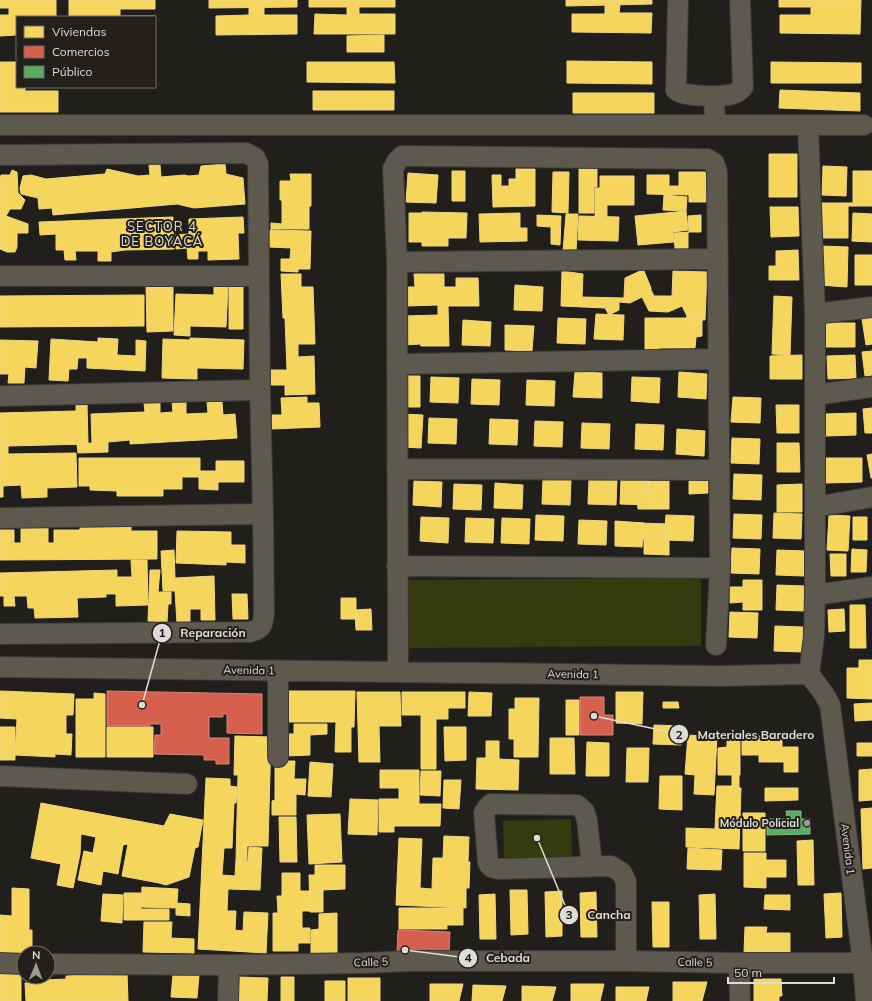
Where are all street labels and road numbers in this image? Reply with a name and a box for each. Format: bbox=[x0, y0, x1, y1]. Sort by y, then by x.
street label: Avenida 1 bbox=[223, 663, 275, 677]
street label: Avenida 1 bbox=[547, 667, 599, 681]
street label: Avenida 1 bbox=[838, 823, 858, 875]
street label: Calle 5 bbox=[353, 954, 389, 970]
street label: Calle 5 bbox=[678, 955, 713, 969]

